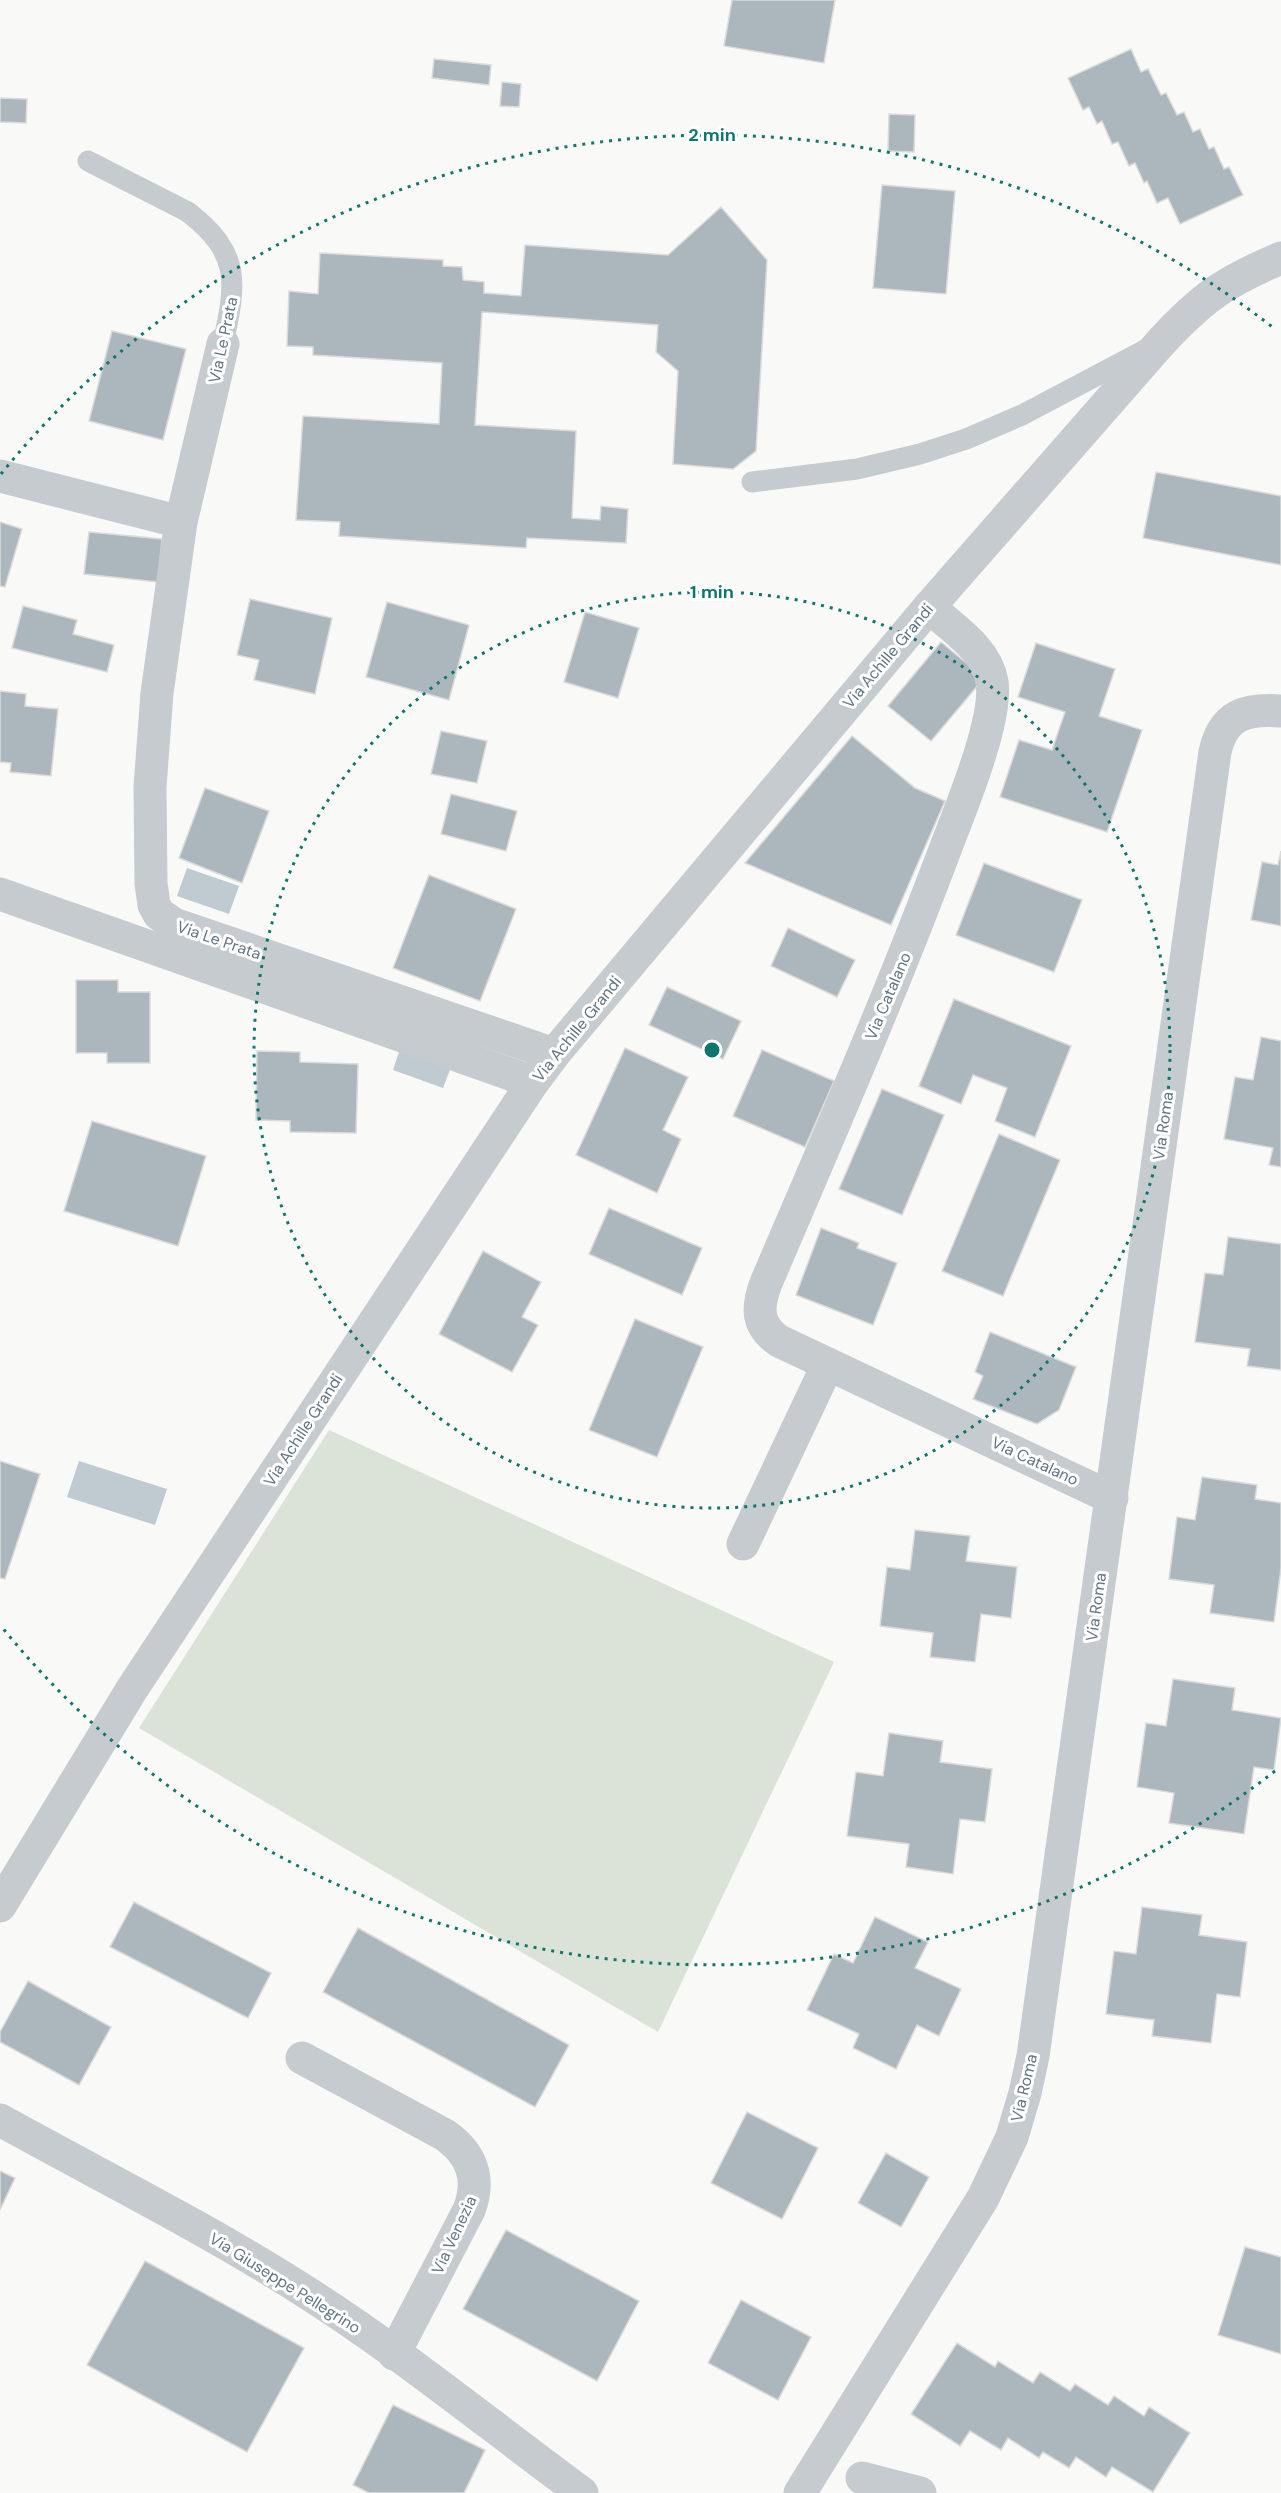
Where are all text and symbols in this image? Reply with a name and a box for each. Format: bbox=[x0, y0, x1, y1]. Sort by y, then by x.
text: 2 min bbox=[688, 123, 736, 147]
street label: Via Le Prata bbox=[204, 295, 242, 385]
text: 1 min bbox=[690, 580, 734, 604]
street label: Via Achille Grandi bbox=[838, 599, 938, 713]
street label: Via Le Prata bbox=[174, 916, 264, 964]
street label: Via Catalano bbox=[860, 949, 916, 1043]
street label: Via Achille Grandi bbox=[528, 972, 626, 1086]
centre of rings bbox=[702, 1040, 722, 1060]
street label: Via Roma bbox=[1148, 1090, 1178, 1162]
street label: Via Achille Grandi bbox=[259, 1370, 347, 1490]
street label: Via Catalano bbox=[988, 1432, 1082, 1490]
street label: Via Roma bbox=[1081, 1571, 1111, 1643]
street label: Via Roma bbox=[1006, 2052, 1042, 2124]
street label: Via Venezia bbox=[427, 2192, 481, 2278]
street label: Via Giuseppe Pellegrino bbox=[205, 2228, 365, 2338]

